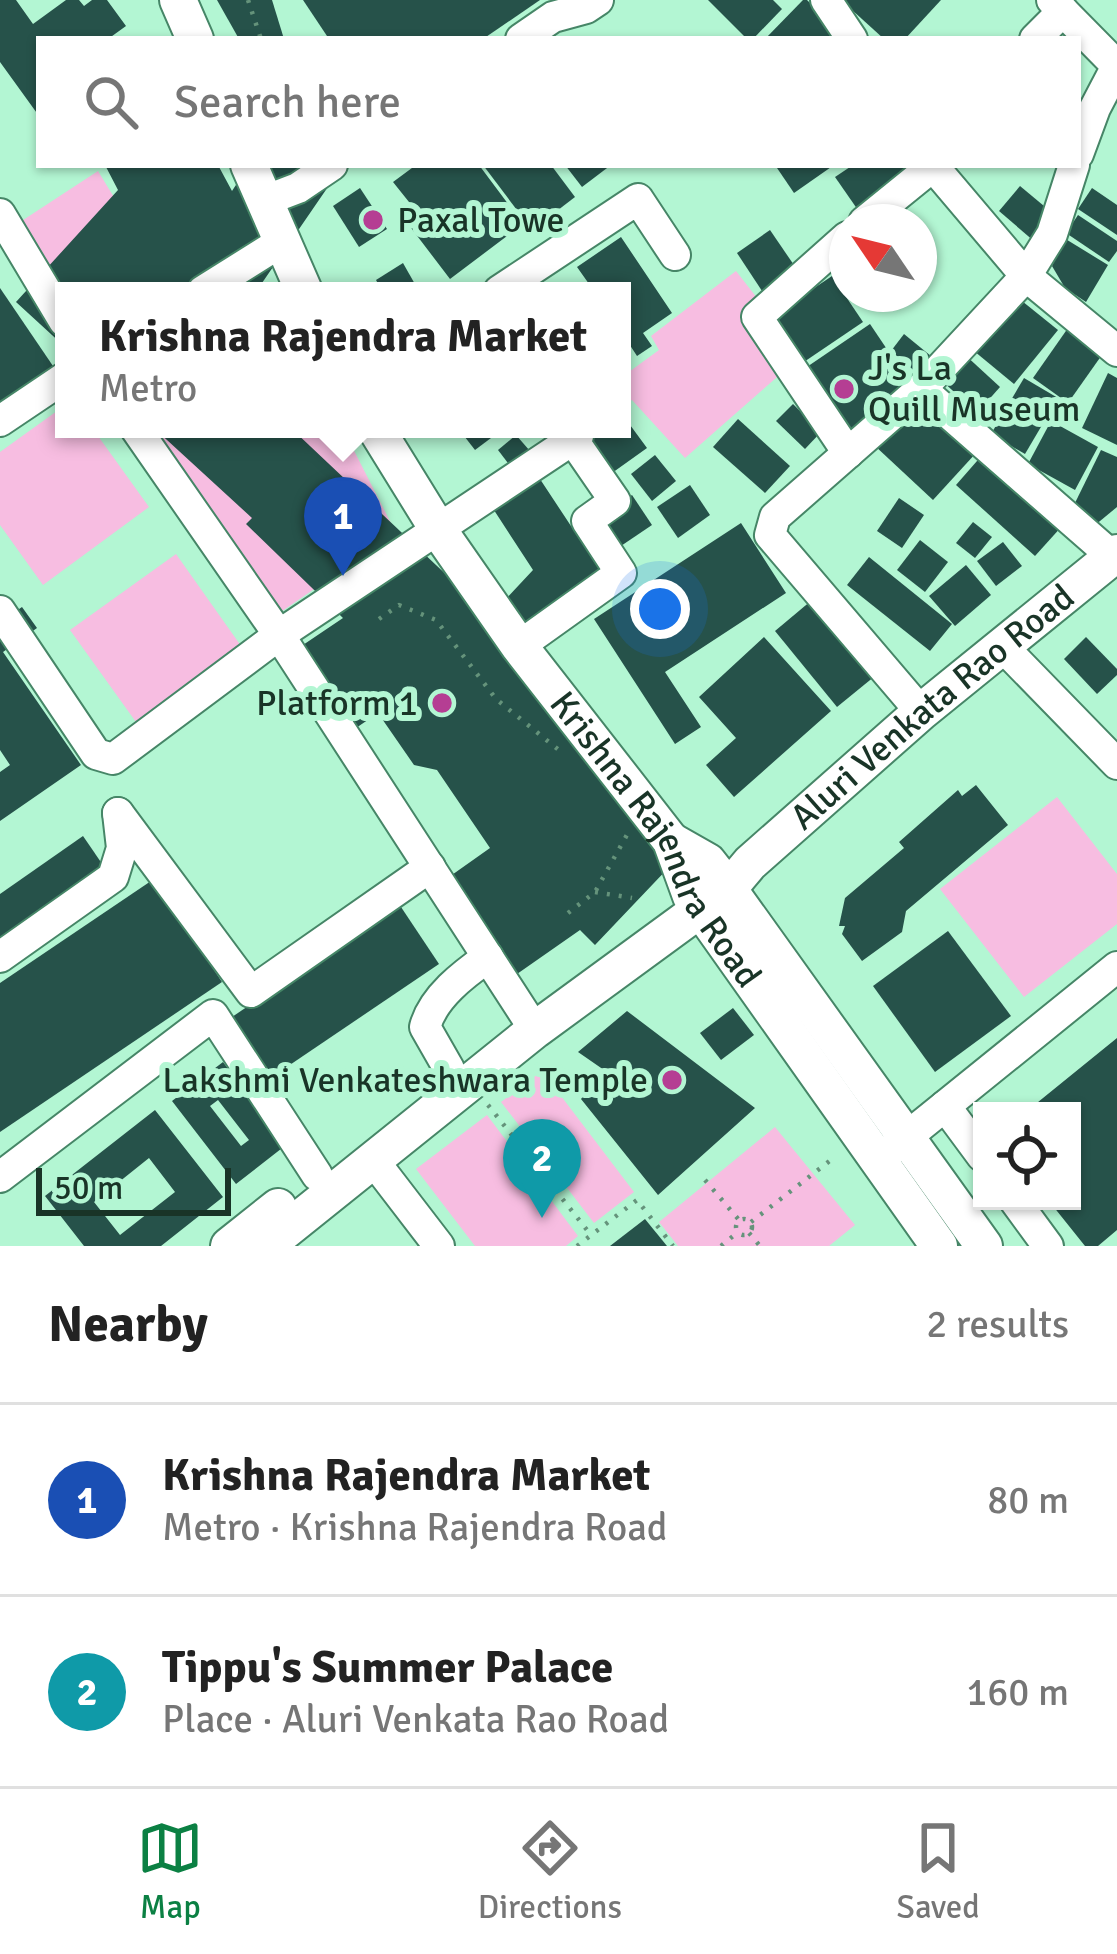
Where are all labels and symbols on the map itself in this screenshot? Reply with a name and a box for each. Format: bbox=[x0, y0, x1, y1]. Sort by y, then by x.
place label: Paxal Towe bbox=[397, 198, 565, 243]
north arrow bbox=[829, 204, 937, 312]
marker: Paxal Towe bbox=[360, 207, 386, 233]
place label: J's La Quill Museum bbox=[868, 346, 1080, 432]
marker: J's La Quill Museum bbox=[831, 376, 857, 402]
pin: 1 bbox=[304, 477, 382, 576]
street label: Aluri Venkata Rao Road bbox=[781, 574, 1083, 839]
your location bbox=[630, 579, 690, 639]
place label: Platform 1 bbox=[256, 681, 418, 726]
street label: Krishna Rajendra Road bbox=[540, 682, 771, 996]
marker: Platform 1 bbox=[429, 690, 455, 716]
place label: Lakshmi Venkateshwara Temple bbox=[162, 1058, 648, 1103]
marker: Lakshmi Venkateshwara Temple bbox=[659, 1067, 685, 1093]
pin: 2 bbox=[503, 1119, 581, 1218]
scale bar bbox=[36, 1162, 231, 1215]

